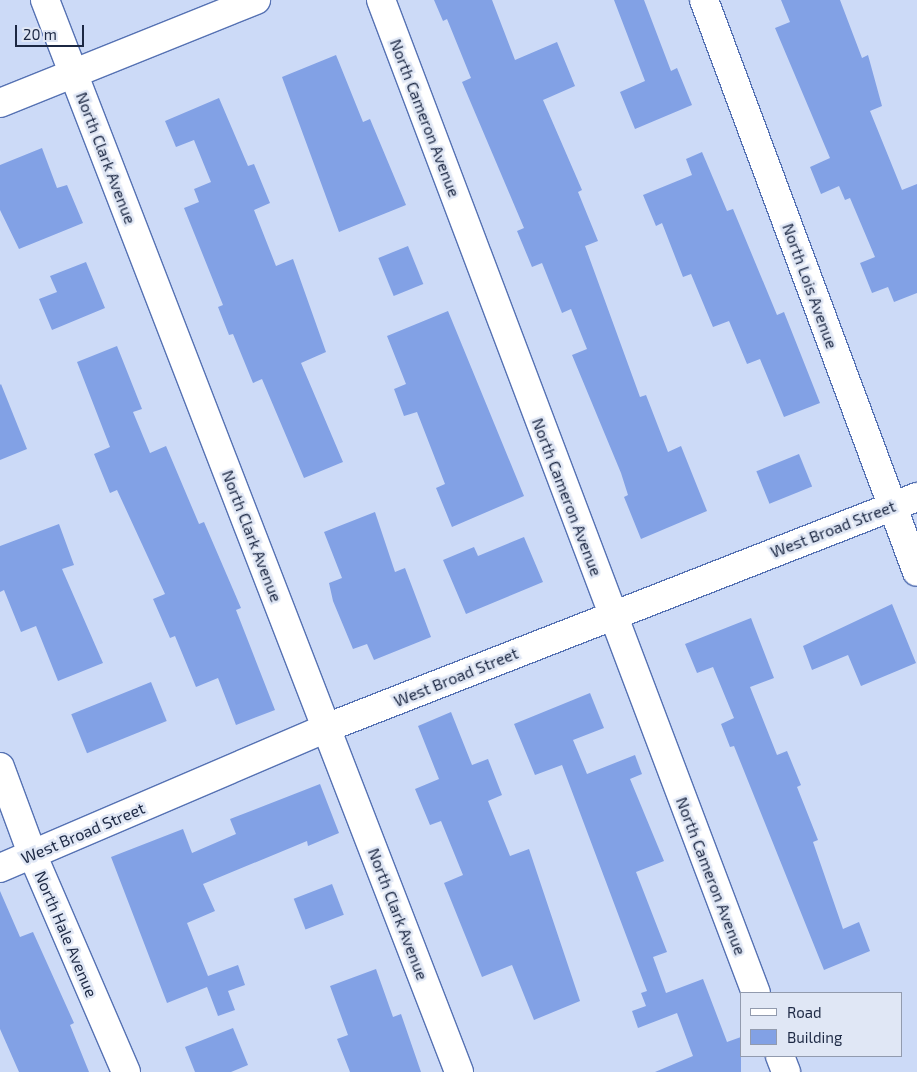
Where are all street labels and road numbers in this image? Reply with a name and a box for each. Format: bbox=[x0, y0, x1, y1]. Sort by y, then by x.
street label: North Cameron Avenue bbox=[386, 36, 464, 200]
street label: North Clark Avenue bbox=[72, 89, 140, 227]
street label: North Lois Avenue bbox=[778, 221, 842, 351]
street label: North Cameron Avenue bbox=[528, 415, 606, 579]
street label: North Clark Avenue bbox=[218, 467, 286, 605]
street label: West Broad Street bbox=[768, 496, 898, 562]
street label: West Broad Street bbox=[391, 643, 521, 711]
street label: North Cameron Avenue bbox=[672, 794, 750, 958]
street label: West Broad Street bbox=[18, 798, 148, 868]
street label: North Clark Avenue bbox=[364, 845, 432, 983]
street label: North Hale Avenue bbox=[31, 868, 101, 1000]

